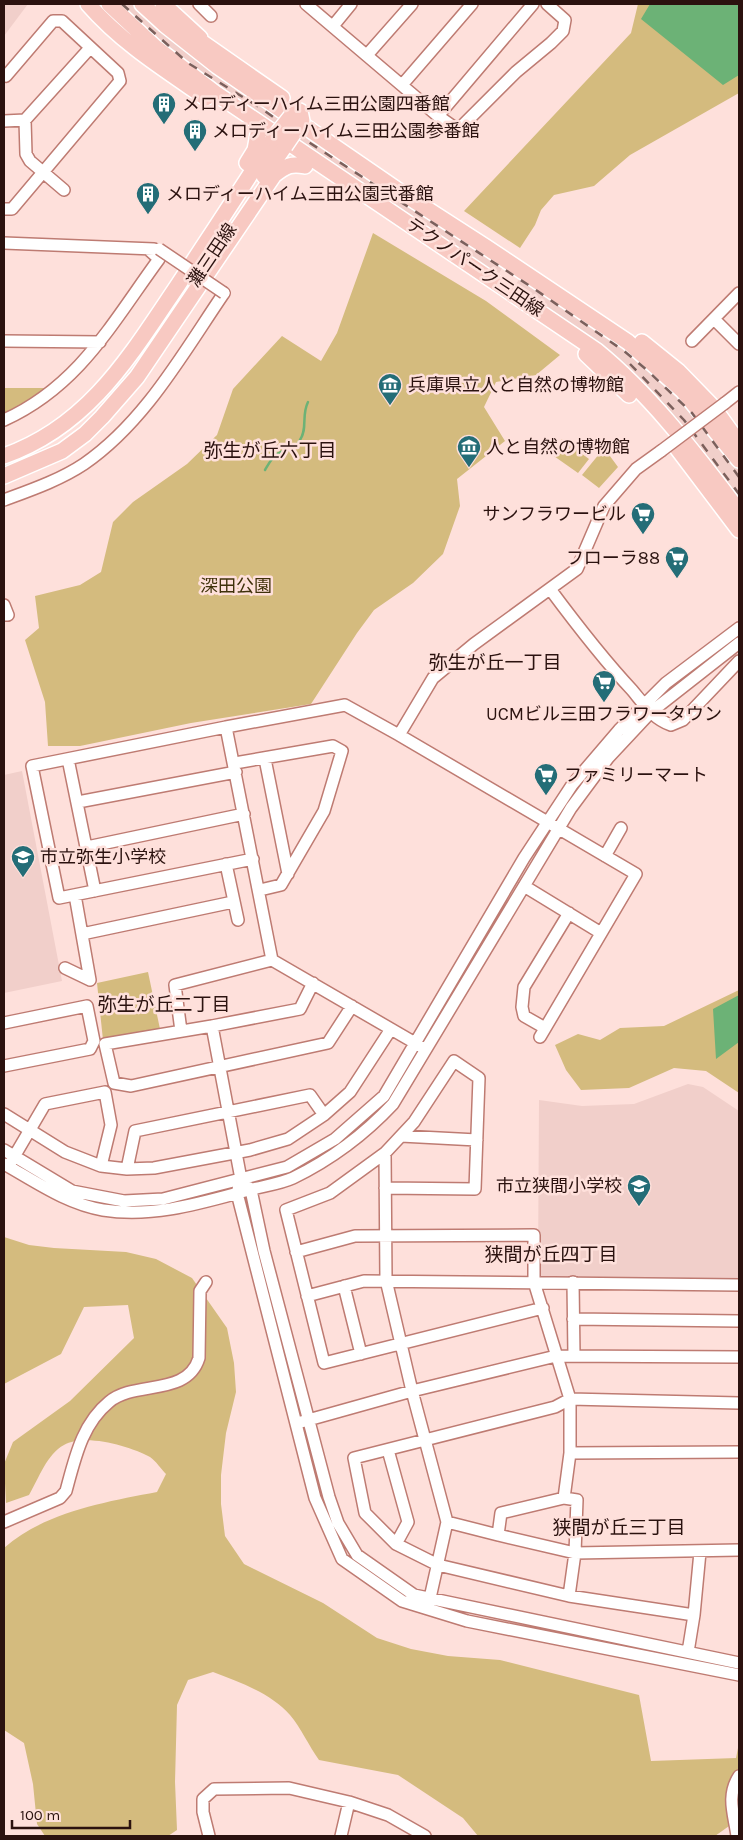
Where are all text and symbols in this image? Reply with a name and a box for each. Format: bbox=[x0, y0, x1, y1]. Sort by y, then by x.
building icon: メロディーハイム三田公園四番館 bbox=[151, 91, 177, 125]
place label: メロディーハイム三田公園四番館 bbox=[182, 93, 450, 115]
building icon: メロディーハイム三田公園参番館 bbox=[182, 118, 208, 152]
place label: メロディーハイム三田公園参番館 bbox=[212, 120, 480, 142]
building icon: メロディーハイム三田公園弐番館 bbox=[135, 181, 161, 215]
place label: メロディーハイム三田公園弐番館 bbox=[166, 183, 434, 205]
street label: テクノパーク三田線 bbox=[402, 213, 548, 321]
street label: 灘三田線 bbox=[183, 219, 241, 291]
museum icon: 兵庫県立人と自然の博物館 bbox=[377, 372, 403, 406]
place label: 兵庫県立人と自然の博物館 bbox=[408, 374, 624, 396]
museum icon: 人と自然の博物館 bbox=[456, 434, 482, 468]
place label: 人と自然の博物館 bbox=[486, 436, 630, 458]
district label: 弥生が丘六丁目 bbox=[203, 440, 337, 462]
supermarket icon: サンフラワービル bbox=[630, 501, 656, 535]
place label: サンフラワービル bbox=[483, 503, 626, 525]
supermarket icon: フローラ88 bbox=[664, 545, 690, 579]
place label: フローラ88 bbox=[566, 547, 660, 569]
park label: 深田公園 bbox=[200, 575, 272, 597]
district label: 弥生が丘一丁目 bbox=[428, 652, 562, 674]
supermarket icon: UCMビル三田フラワータウン bbox=[591, 669, 617, 703]
place label: UCMビル三田フラワータウン bbox=[486, 703, 722, 725]
supermarket icon: ファミリーマート bbox=[533, 762, 559, 796]
place label: ファミリーマート bbox=[564, 764, 708, 786]
school or university icon: 市立弥生小学校 bbox=[10, 844, 36, 878]
place label: 市立弥生小学校 bbox=[40, 846, 166, 868]
district label: 弥生が丘二丁目 bbox=[97, 994, 231, 1016]
school or university icon: 市立狭間小学校 bbox=[626, 1173, 652, 1207]
place label: 市立狭間小学校 bbox=[496, 1175, 622, 1197]
district label: 狭間が丘四丁目 bbox=[484, 1244, 618, 1266]
district label: 狭間が丘三丁目 bbox=[552, 1517, 686, 1539]
scale bar bbox=[12, 1798, 130, 1830]
text: 100 m bbox=[20, 1806, 60, 1824]

